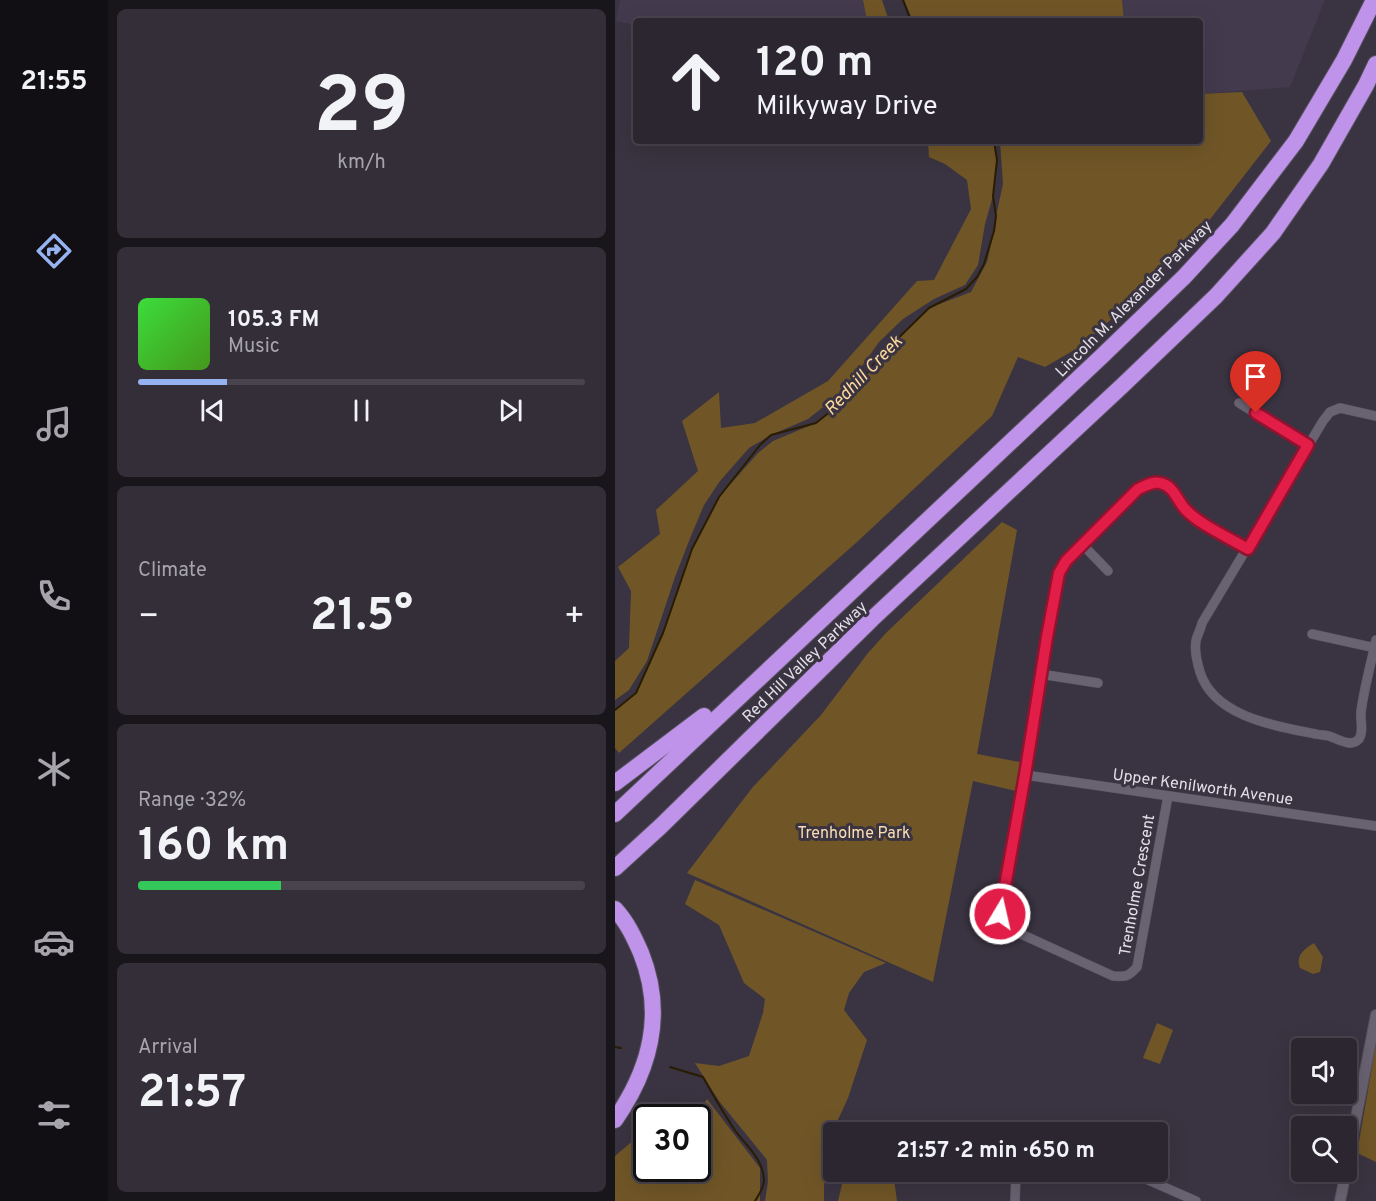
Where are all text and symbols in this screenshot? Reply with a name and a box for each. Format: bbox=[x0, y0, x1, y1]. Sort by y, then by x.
text: 120 m bbox=[756, 38, 873, 91]
icon: ahead bbox=[657, 42, 735, 120]
text: 29 bbox=[314, 61, 409, 160]
text: 21:55 bbox=[21, 65, 87, 99]
text: Milkyway Drive bbox=[756, 90, 938, 124]
text: km/h bbox=[337, 150, 386, 176]
street label: Lincoln M. Alexander Parkway bbox=[1052, 217, 1217, 382]
icon: directions bbox=[33, 230, 75, 272]
text: 105.3 FM bbox=[228, 307, 319, 334]
water label: Redhill Creek bbox=[820, 330, 909, 421]
text: Music bbox=[228, 334, 280, 360]
pin bbox=[1230, 351, 1281, 413]
icon: arrive bbox=[1239, 360, 1272, 393]
icon: previous bbox=[196, 394, 229, 427]
icon: pause bbox=[345, 394, 378, 427]
icon: next bbox=[494, 394, 527, 427]
icon: music bbox=[33, 403, 75, 445]
text: Climate bbox=[138, 558, 207, 584]
icon: phone bbox=[33, 575, 75, 617]
text: 21.5° bbox=[310, 589, 413, 646]
text: − bbox=[138, 597, 159, 639]
text: + bbox=[564, 597, 585, 639]
street label: Red Hill Valley Parkway bbox=[739, 598, 872, 727]
icon: climate bbox=[33, 748, 75, 790]
street label: Upper Kenilworth Avenue bbox=[1111, 765, 1294, 811]
text: Range · 32% bbox=[138, 788, 246, 814]
street label: Trenholme Crescent bbox=[1116, 813, 1160, 958]
text: 160 km bbox=[138, 819, 289, 876]
park label: Trenholme Park bbox=[797, 824, 911, 844]
position arrow bbox=[968, 882, 1032, 946]
icon: car bbox=[33, 921, 75, 963]
text: Arrival bbox=[138, 1035, 198, 1061]
map controls bbox=[1291, 1038, 1357, 1182]
button: sound bbox=[1291, 1038, 1357, 1104]
text: 21:57 bbox=[138, 1066, 246, 1123]
icon: filters bbox=[33, 1094, 75, 1136]
speed limit sign: 30 bbox=[633, 1104, 711, 1182]
button: search bbox=[1291, 1116, 1357, 1182]
text: 21:57 · 2 min · 650 m bbox=[896, 1138, 1095, 1165]

